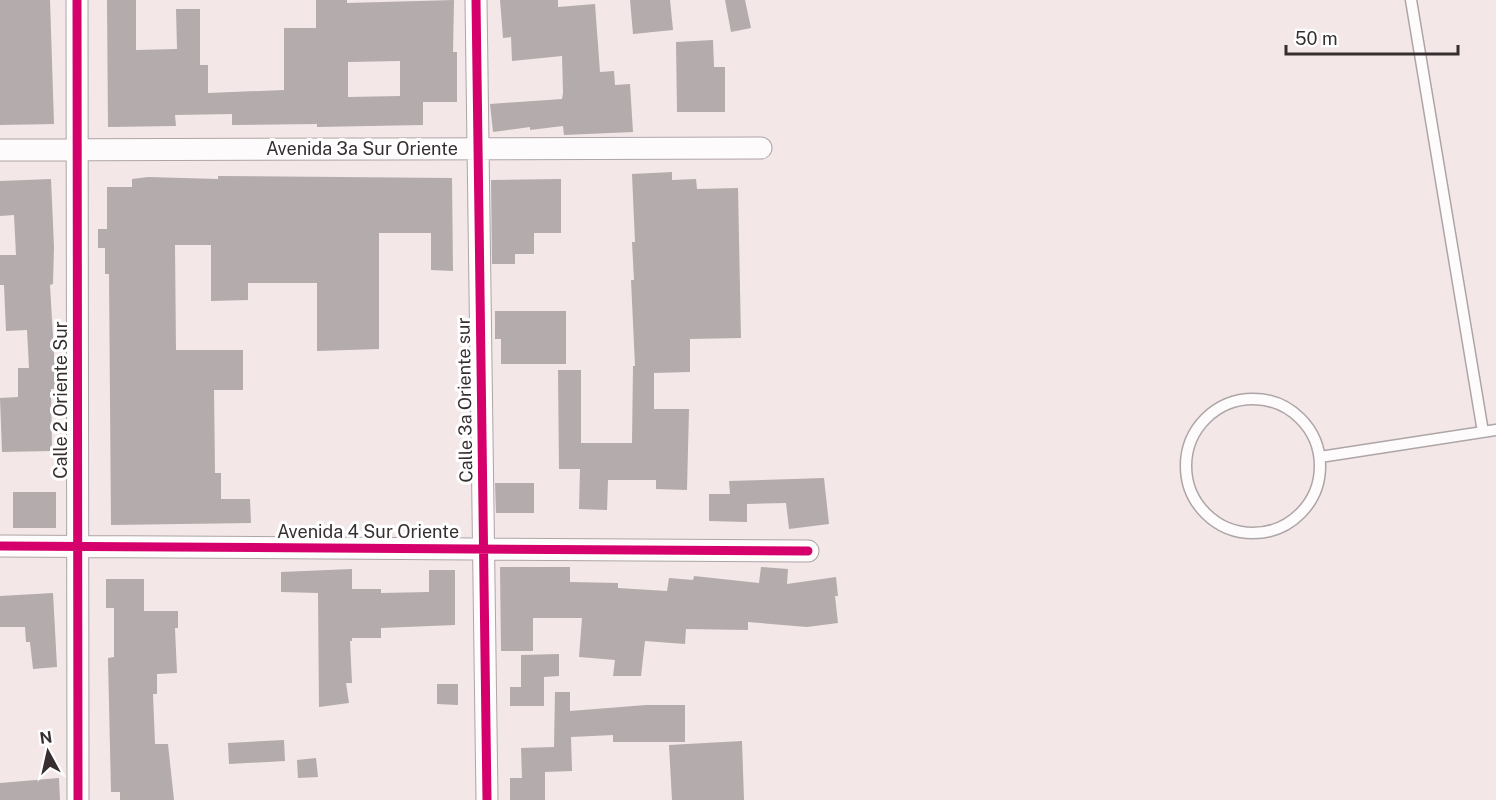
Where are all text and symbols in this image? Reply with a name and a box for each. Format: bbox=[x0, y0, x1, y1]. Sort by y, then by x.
scale bar bbox=[1286, 18, 1458, 56]
text: 50 m bbox=[1295, 28, 1338, 49]
street label: Avenida 3a Sur Oriente bbox=[266, 138, 458, 159]
street label: Calle 3a Oriente sur bbox=[453, 317, 476, 483]
street label: Calle 2 Oriente Sur bbox=[50, 321, 71, 479]
street label: Avenida 4 Sur Oriente bbox=[277, 521, 459, 542]
north arrow bbox=[18, 722, 78, 782]
text: N bbox=[38, 727, 54, 748]

